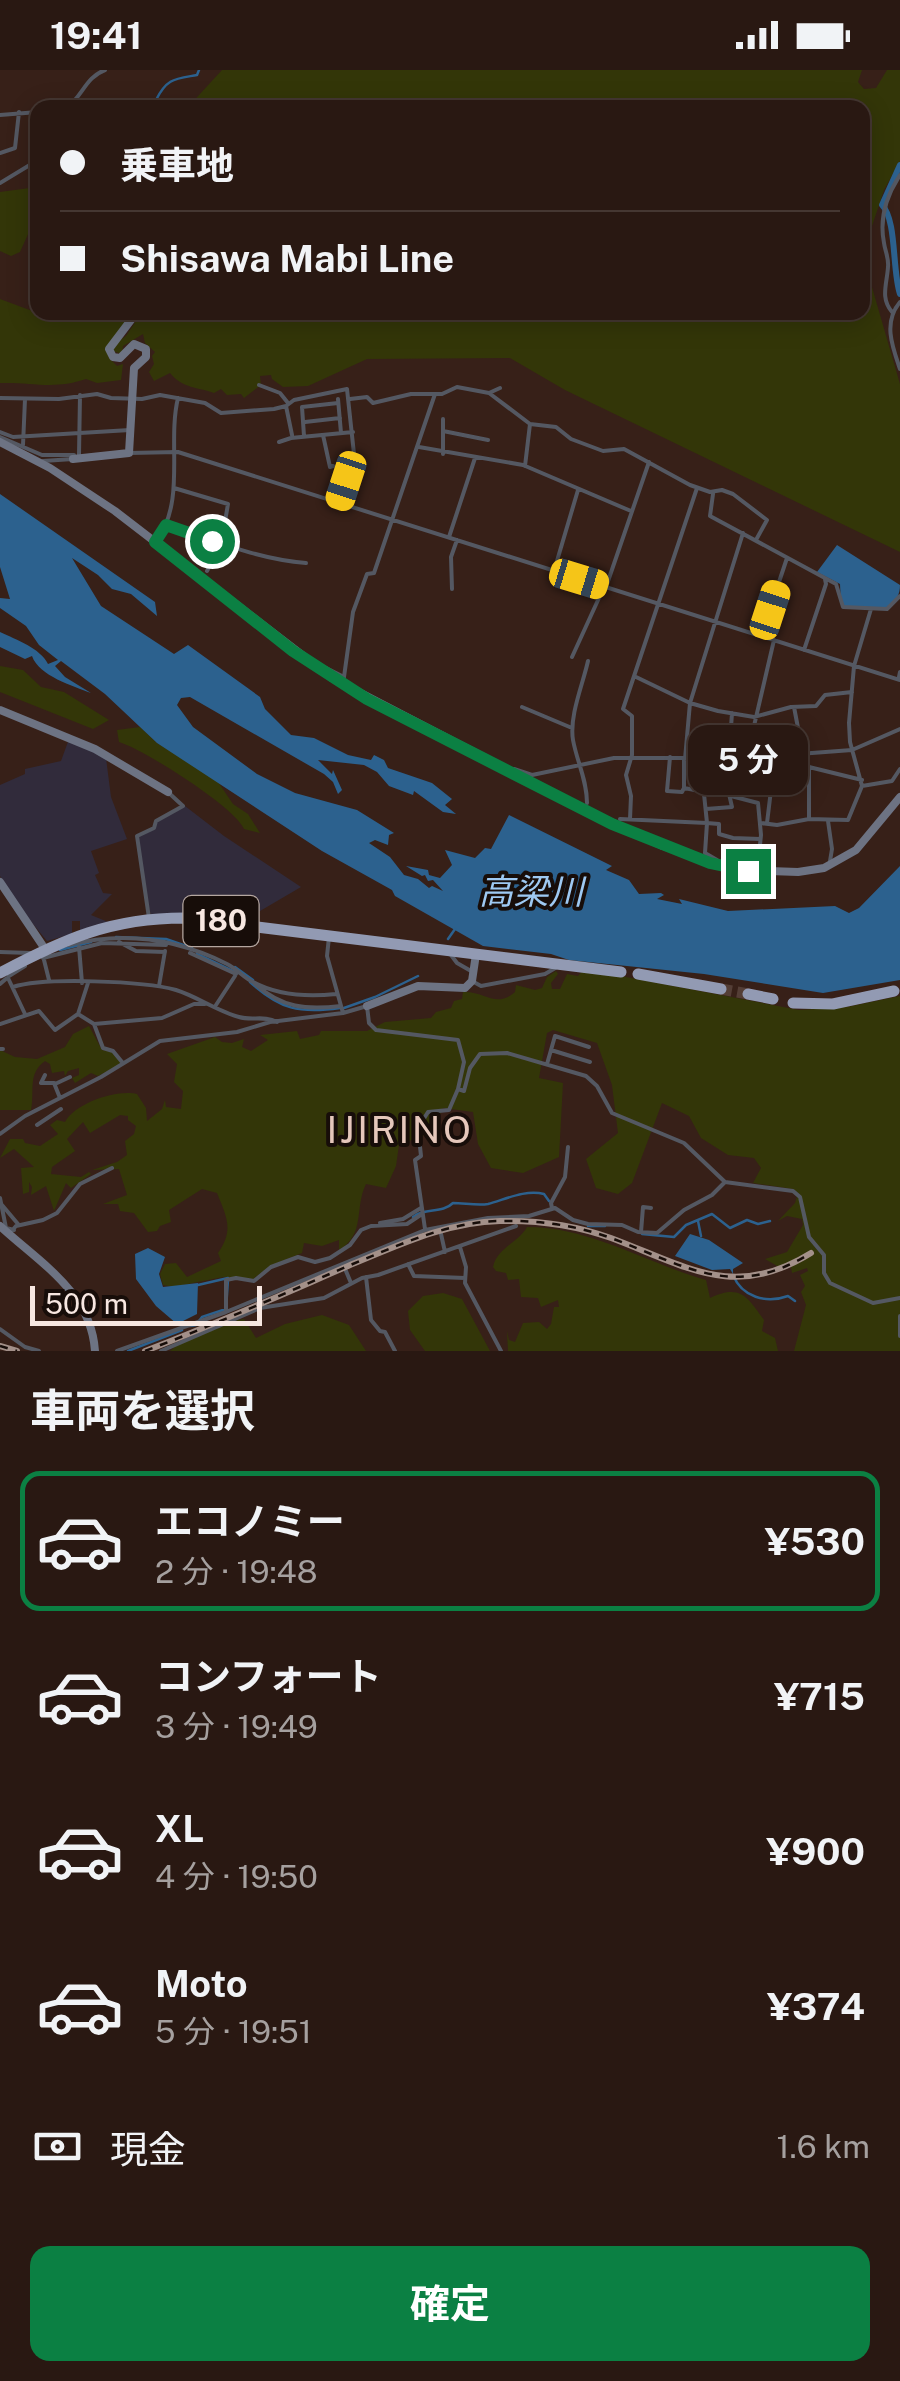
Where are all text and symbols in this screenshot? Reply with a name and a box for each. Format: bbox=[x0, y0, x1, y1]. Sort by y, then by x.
text: 19:41 bbox=[50, 13, 143, 58]
text: 乗車地 bbox=[120, 143, 234, 188]
text: Shisawa Mabi Line bbox=[120, 236, 454, 281]
car bbox=[322, 448, 370, 514]
route start bbox=[190, 519, 235, 564]
car bbox=[546, 556, 612, 602]
car bbox=[746, 577, 794, 643]
callout: 5 分 bbox=[688, 726, 808, 796]
text: 5 分 bbox=[718, 741, 778, 778]
route end bbox=[726, 849, 771, 894]
water label: 高梁川 bbox=[478, 871, 587, 912]
road number: 180 bbox=[184, 896, 258, 946]
district label: IJIRINO bbox=[327, 1107, 473, 1152]
scale bar bbox=[30, 1281, 262, 1326]
text: 500 m bbox=[45, 1287, 128, 1320]
text: 車両を選択 bbox=[30, 1384, 255, 1437]
icon: car bbox=[35, 1496, 125, 1586]
text: エコノミー bbox=[155, 1499, 345, 1544]
text: ¥530 bbox=[765, 1519, 865, 1564]
text: 2 分 · 19:48 bbox=[155, 1553, 317, 1590]
icon: car bbox=[35, 1651, 125, 1741]
text: コンフォート bbox=[155, 1654, 382, 1699]
text: ¥715 bbox=[774, 1674, 865, 1719]
text: 3 分 · 19:49 bbox=[155, 1708, 318, 1745]
icon: car bbox=[35, 1806, 125, 1896]
text: XL bbox=[155, 1806, 204, 1851]
text: ¥900 bbox=[766, 1829, 865, 1874]
text: 4 分 · 19:50 bbox=[155, 1858, 318, 1895]
icon: car bbox=[35, 1961, 125, 2051]
text: Moto bbox=[155, 1961, 248, 2006]
text: ¥374 bbox=[767, 1984, 865, 2029]
text: 5 分 · 19:51 bbox=[155, 2013, 312, 2050]
icon: cash bbox=[30, 2119, 85, 2174]
text: 現金 bbox=[110, 2127, 186, 2172]
text: 1.6 km bbox=[776, 2128, 870, 2165]
button: 確定 bbox=[30, 2246, 870, 2361]

